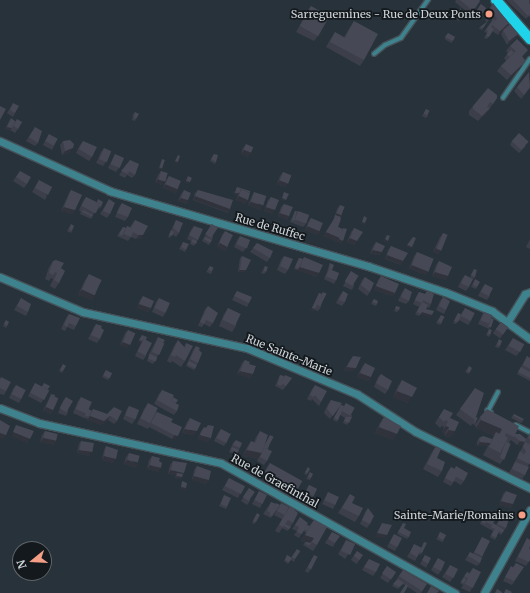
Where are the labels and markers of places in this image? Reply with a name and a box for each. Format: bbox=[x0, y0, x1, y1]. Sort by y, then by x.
place label: Sarreguemines - Rue de Deux Ponts bbox=[291, 7, 481, 21]
marker: Sarreguemines - Rue de Deux Ponts bbox=[484, 9, 494, 19]
place label: Sainte-Marie/Romains bbox=[394, 508, 514, 522]
marker: Sainte-Marie/Romains bbox=[517, 510, 527, 520]

